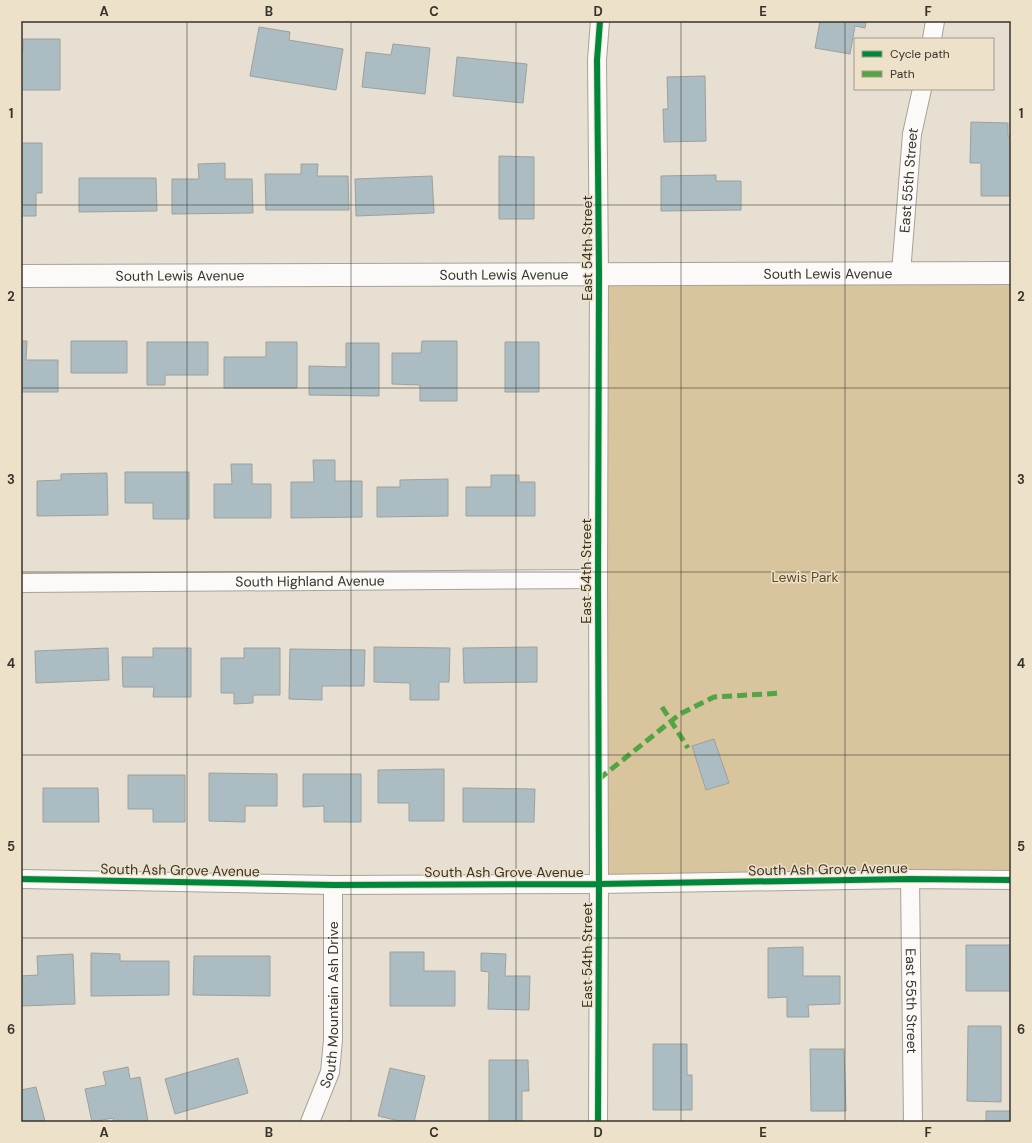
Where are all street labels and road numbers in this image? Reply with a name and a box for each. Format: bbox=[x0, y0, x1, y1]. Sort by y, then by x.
street label: East 55th Street bbox=[895, 126, 922, 234]
street label: East 54th Street bbox=[578, 195, 596, 301]
street label: South Lewis Avenue bbox=[763, 264, 893, 283]
street label: South Lewis Avenue bbox=[439, 265, 569, 284]
street label: South Lewis Avenue bbox=[115, 266, 245, 285]
street label: East 54th Street bbox=[577, 518, 595, 624]
street label: South Highland Avenue bbox=[235, 571, 385, 591]
street label: South Ash Grove Avenue bbox=[748, 859, 908, 879]
street label: South Ash Grove Avenue bbox=[100, 860, 260, 880]
street label: South Ash Grove Avenue bbox=[424, 863, 584, 881]
street label: East 54th Street bbox=[578, 902, 596, 1008]
street label: South Mountain Ash Drive bbox=[315, 921, 342, 1091]
street label: East 55th Street bbox=[902, 948, 921, 1054]

